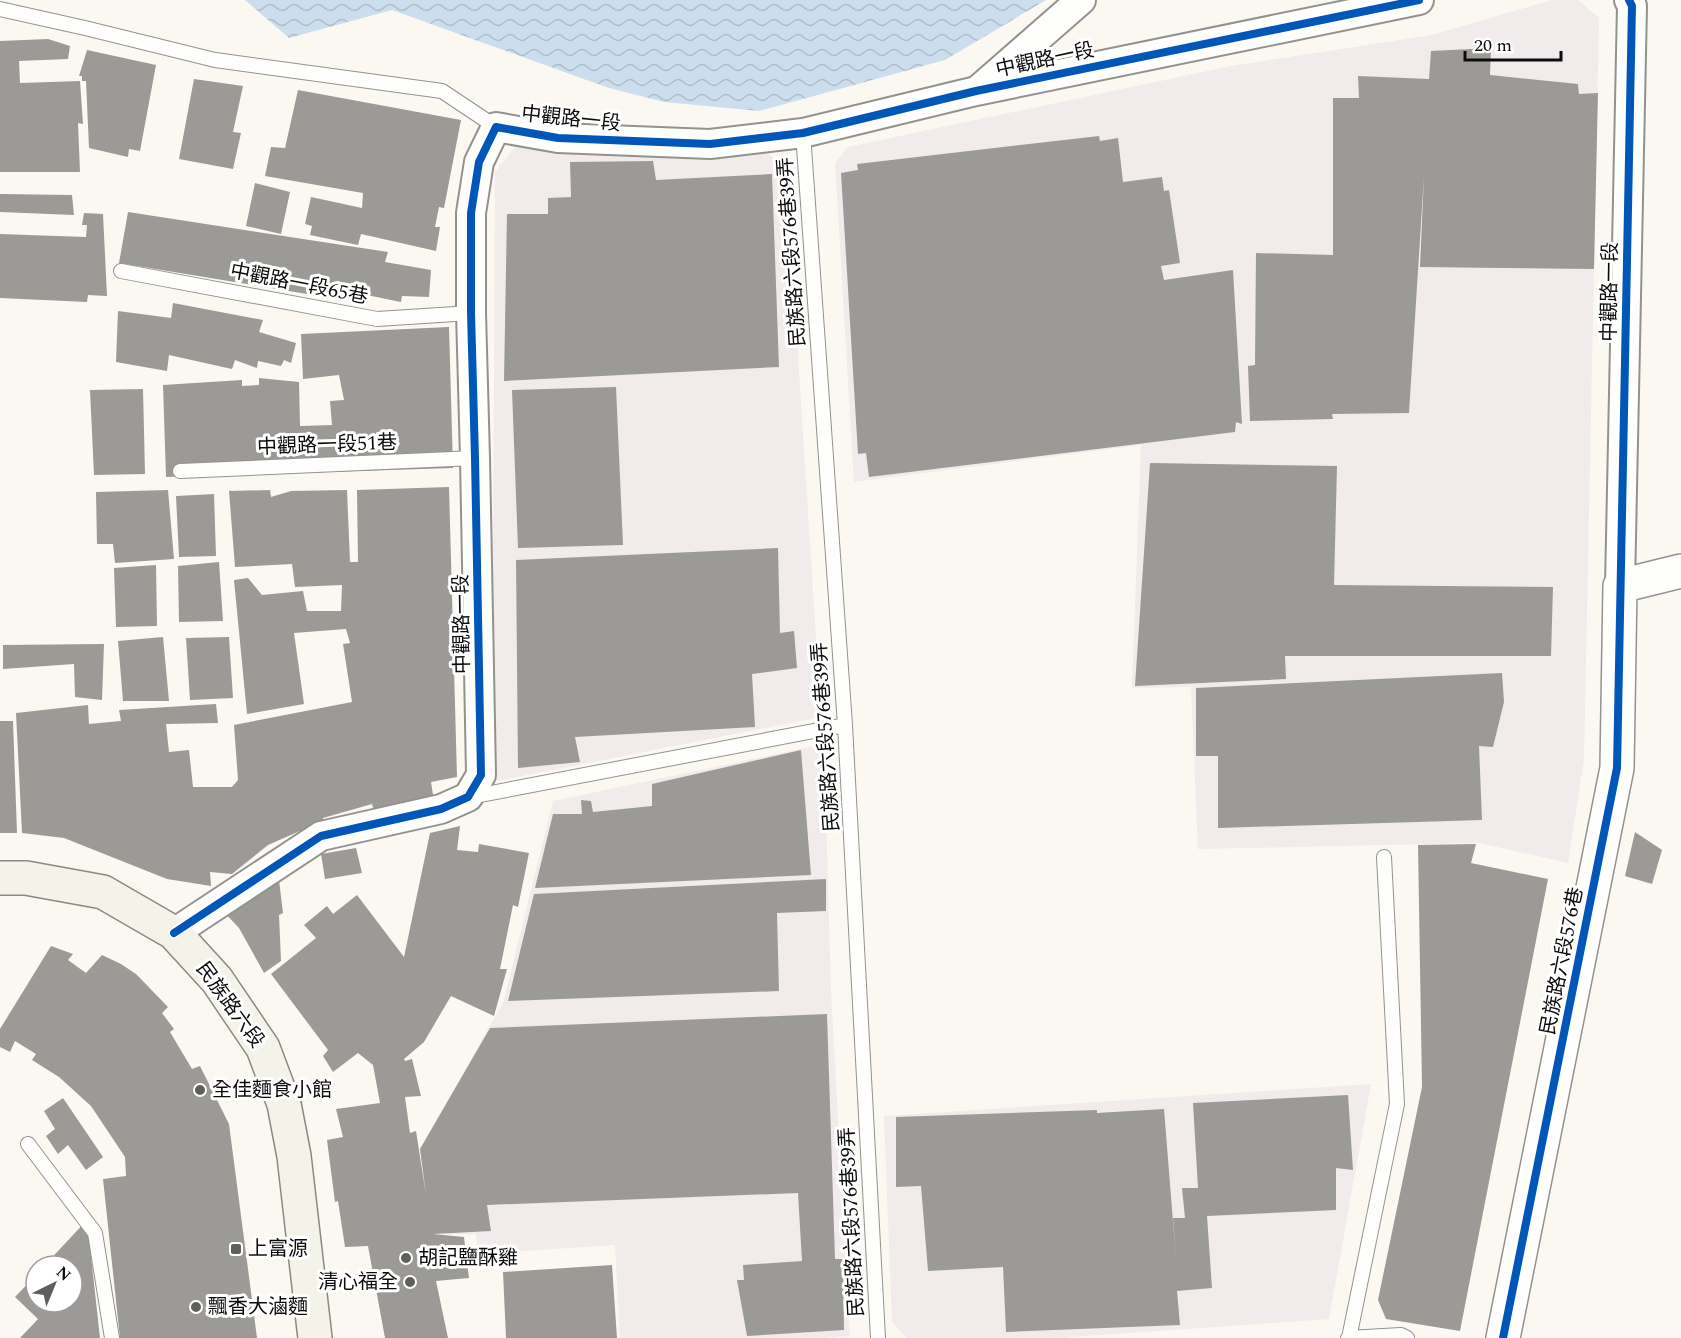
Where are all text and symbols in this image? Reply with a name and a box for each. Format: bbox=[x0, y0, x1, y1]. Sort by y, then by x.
scale bar bbox=[1465, 24, 1561, 62]
text: 20 m bbox=[1474, 32, 1512, 59]
street label: 中觀路一段 bbox=[993, 35, 1097, 85]
street label: 中觀路一段 bbox=[520, 99, 622, 139]
street label: 民族路六段576巷39弄 bbox=[770, 156, 814, 348]
street label: 中觀路一段 bbox=[1594, 242, 1626, 342]
street label: 中觀路一段65巷 bbox=[227, 256, 371, 312]
street label: 中觀路一段51巷 bbox=[257, 428, 397, 462]
street label: 中觀路一段 bbox=[446, 574, 478, 674]
street label: 民族路六段576巷39弄 bbox=[804, 641, 848, 833]
street label: 民族路六段576巷 bbox=[1533, 885, 1591, 1037]
street label: 民族路六段 bbox=[188, 956, 272, 1054]
place label: 全佳麵食小館 bbox=[212, 1075, 332, 1105]
marker: 全佳麵食小館 bbox=[193, 1083, 207, 1097]
street label: 民族路六段576巷39弄 bbox=[832, 1126, 872, 1318]
place label: 上富源 bbox=[248, 1234, 308, 1264]
marker: 上富源 bbox=[229, 1242, 243, 1256]
place label: 胡記鹽酥雞 bbox=[418, 1243, 518, 1273]
marker: 胡記鹽酥雞 bbox=[399, 1251, 413, 1265]
north arrow bbox=[24, 1254, 84, 1314]
text: N bbox=[51, 1261, 77, 1287]
place label: 清心福全 bbox=[318, 1267, 398, 1297]
marker: 清心福全 bbox=[403, 1275, 417, 1289]
place label: 飄香大滷麵 bbox=[208, 1292, 308, 1322]
marker: 飄香大滷麵 bbox=[189, 1300, 203, 1314]

